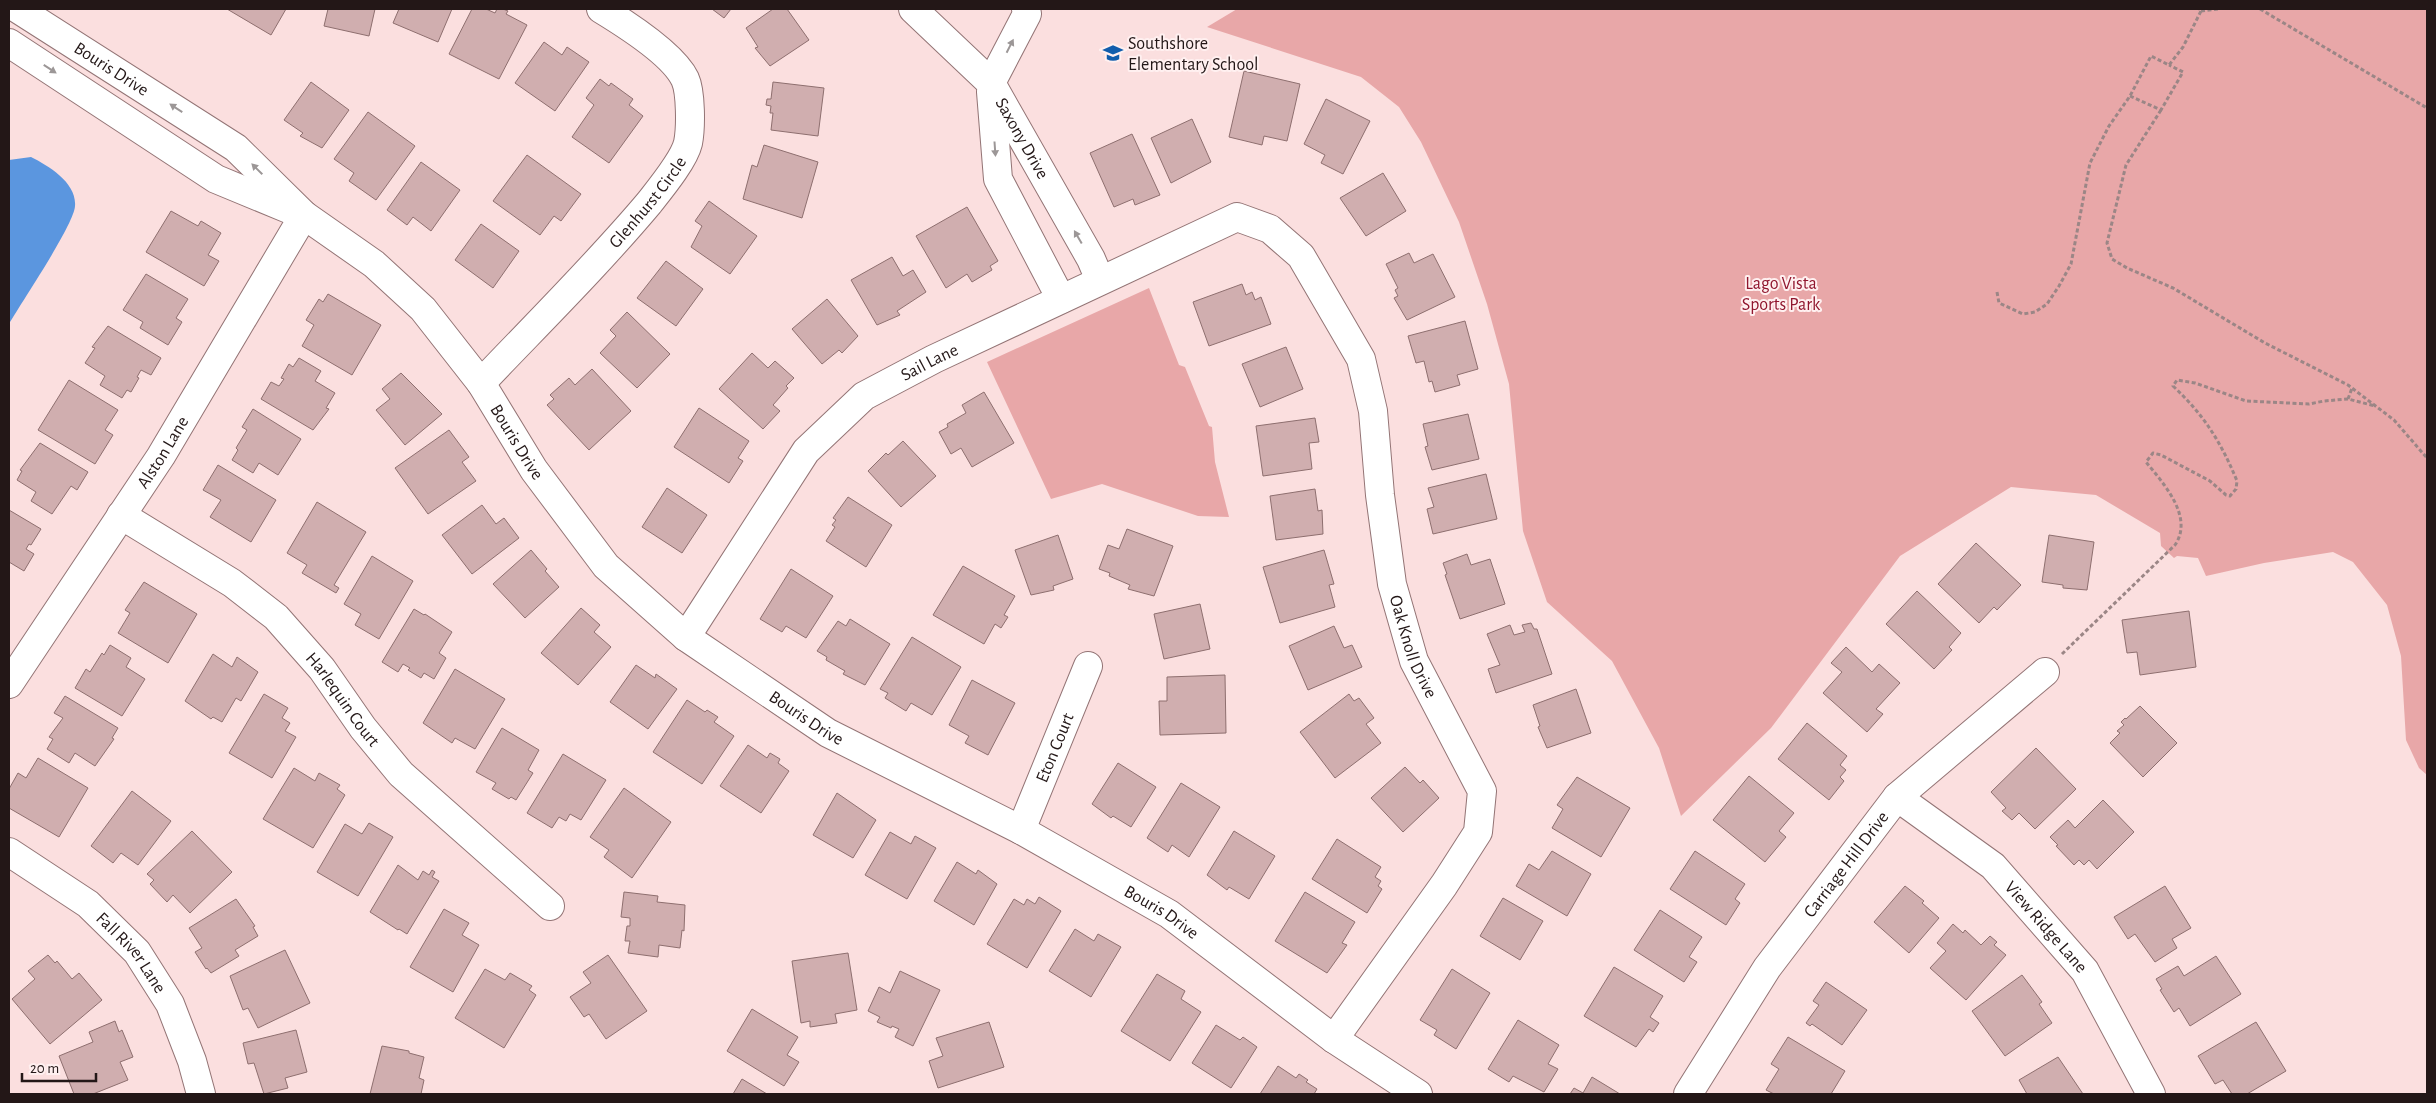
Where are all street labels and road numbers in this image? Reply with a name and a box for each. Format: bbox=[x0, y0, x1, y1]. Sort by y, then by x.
street label: Bouris Drive bbox=[71, 39, 152, 100]
street label: Saxony Drive bbox=[991, 95, 1052, 182]
street label: Glenhurst Circle bbox=[606, 154, 690, 252]
street label: Sail Lane bbox=[898, 341, 961, 385]
street label: Bouris Drive bbox=[486, 402, 546, 484]
street label: Alston Lane bbox=[134, 414, 192, 492]
street label: Oak Knoll Drive bbox=[1386, 593, 1440, 701]
street label: Harlequin Court bbox=[302, 649, 383, 751]
street label: Bouris Drive bbox=[766, 688, 846, 749]
street label: Eton Court bbox=[1033, 710, 1078, 785]
street label: Carriage Hill Drive bbox=[1801, 808, 1893, 921]
street label: View Ridge Lane bbox=[2001, 878, 2090, 977]
street label: Bouris Drive bbox=[1121, 882, 1202, 943]
street label: Fall River Lane bbox=[92, 909, 169, 997]

